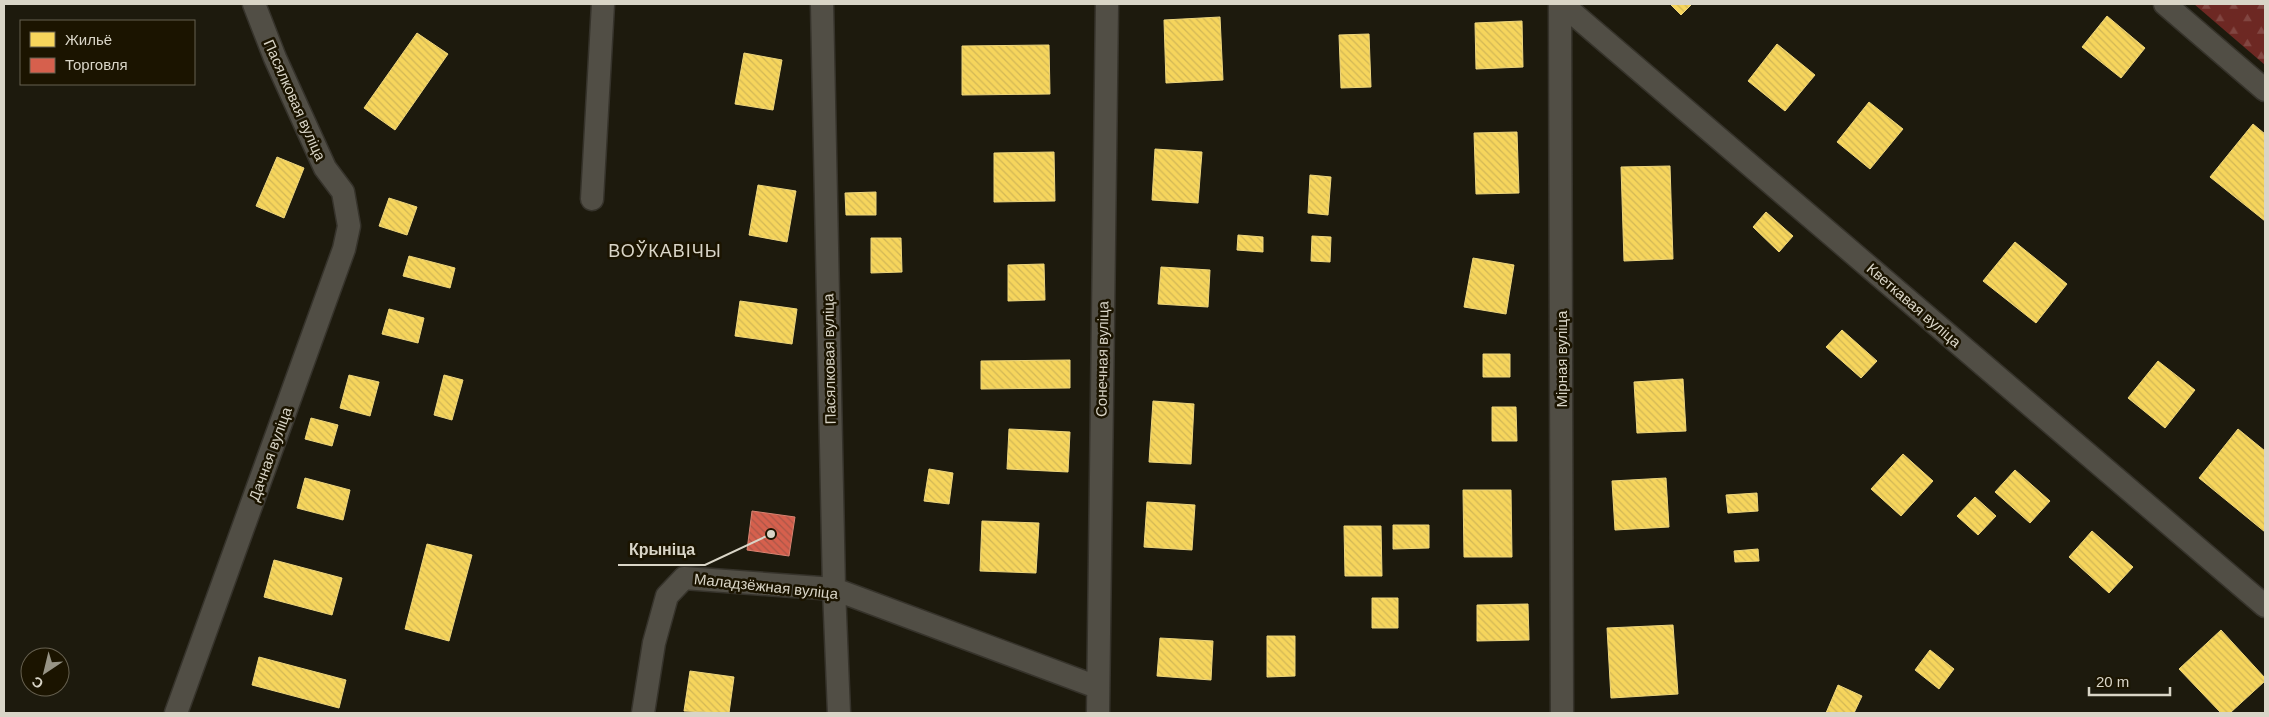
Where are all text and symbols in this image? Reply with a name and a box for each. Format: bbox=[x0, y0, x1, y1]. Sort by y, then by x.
legend bbox=[20, 20, 195, 85]
text: Жильё bbox=[65, 31, 112, 48]
street label: Пасялковая вуліца bbox=[261, 37, 330, 164]
text: Торговля bbox=[65, 56, 128, 73]
district label: ВОЎКАВІЧЫ bbox=[608, 240, 722, 261]
street label: Кветкавая вуліца bbox=[1864, 260, 1965, 351]
street label: Пасялковая вуліца bbox=[819, 293, 839, 425]
street label: Сонечная вуліца bbox=[1092, 300, 1112, 417]
street label: Мірная вуліца bbox=[1553, 310, 1570, 407]
street label: Дачная вуліца bbox=[245, 404, 295, 503]
callout: Крыніца bbox=[618, 534, 705, 565]
text: Крыніца bbox=[629, 541, 695, 558]
street label: Маладзёжная вуліца bbox=[693, 570, 840, 602]
north arrow bbox=[20, 647, 70, 697]
scale bar bbox=[2089, 664, 2170, 696]
text: С bbox=[29, 673, 46, 692]
text: 20 m bbox=[2096, 673, 2129, 690]

